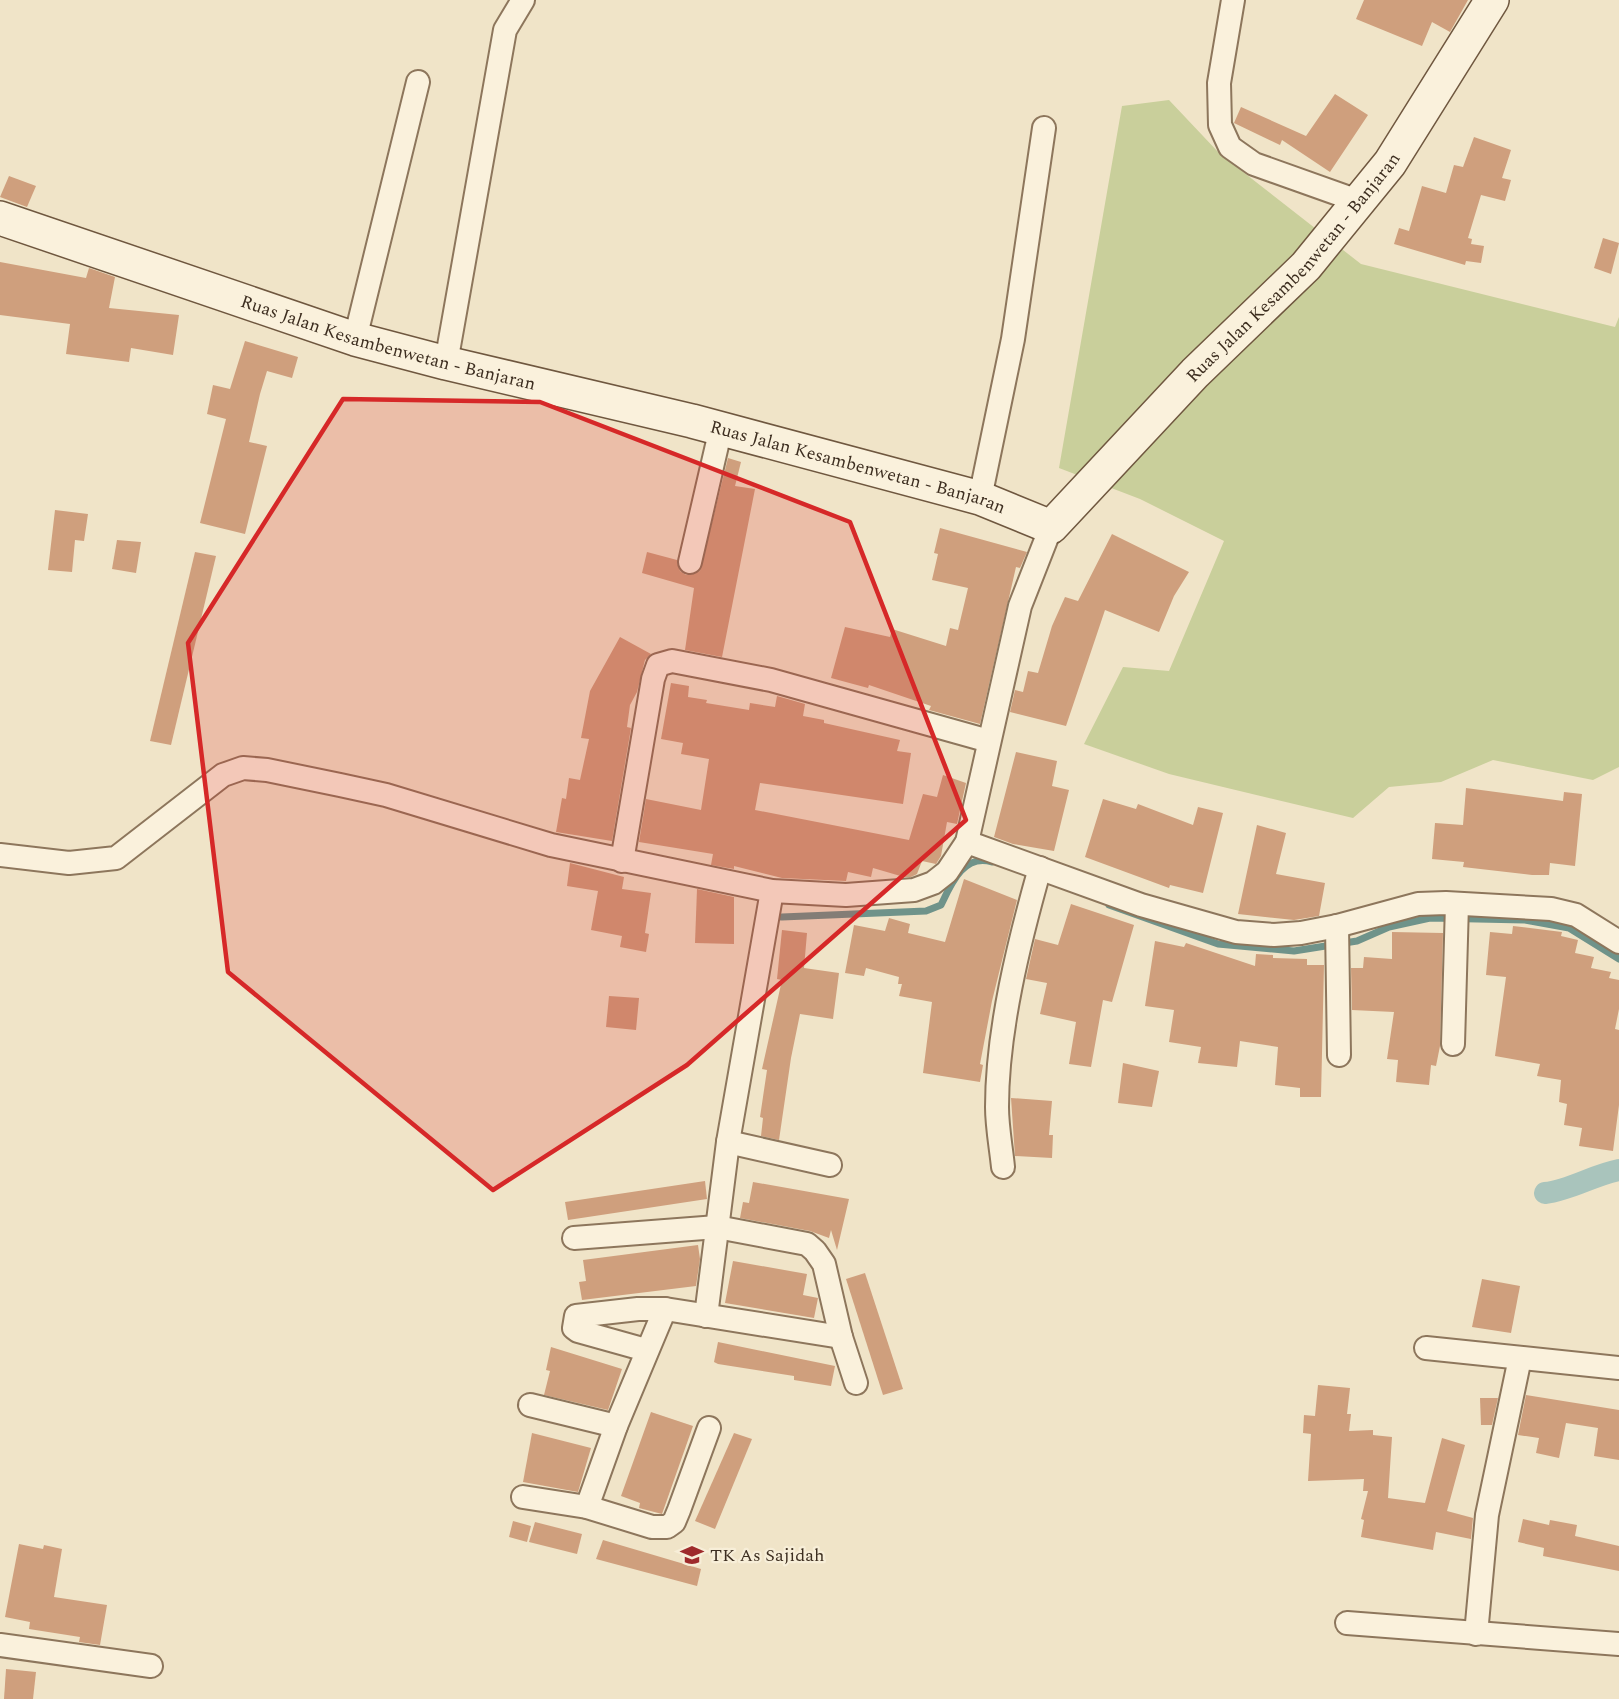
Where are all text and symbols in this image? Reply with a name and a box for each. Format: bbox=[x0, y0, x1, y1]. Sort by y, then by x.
street label: Ruas Jalan Kesambenwetan - Banjaran bbox=[1180, 147, 1407, 389]
street label: Ruas Jalan Kesambenwetan - Banjaran bbox=[237, 288, 538, 398]
street label: Ruas Jalan Kesambenwetan - Banjaran bbox=[707, 413, 1010, 521]
school or university icon: TK As Sajidah bbox=[679, 1542, 705, 1568]
place label: TK As Sajidah bbox=[710, 1542, 824, 1569]

